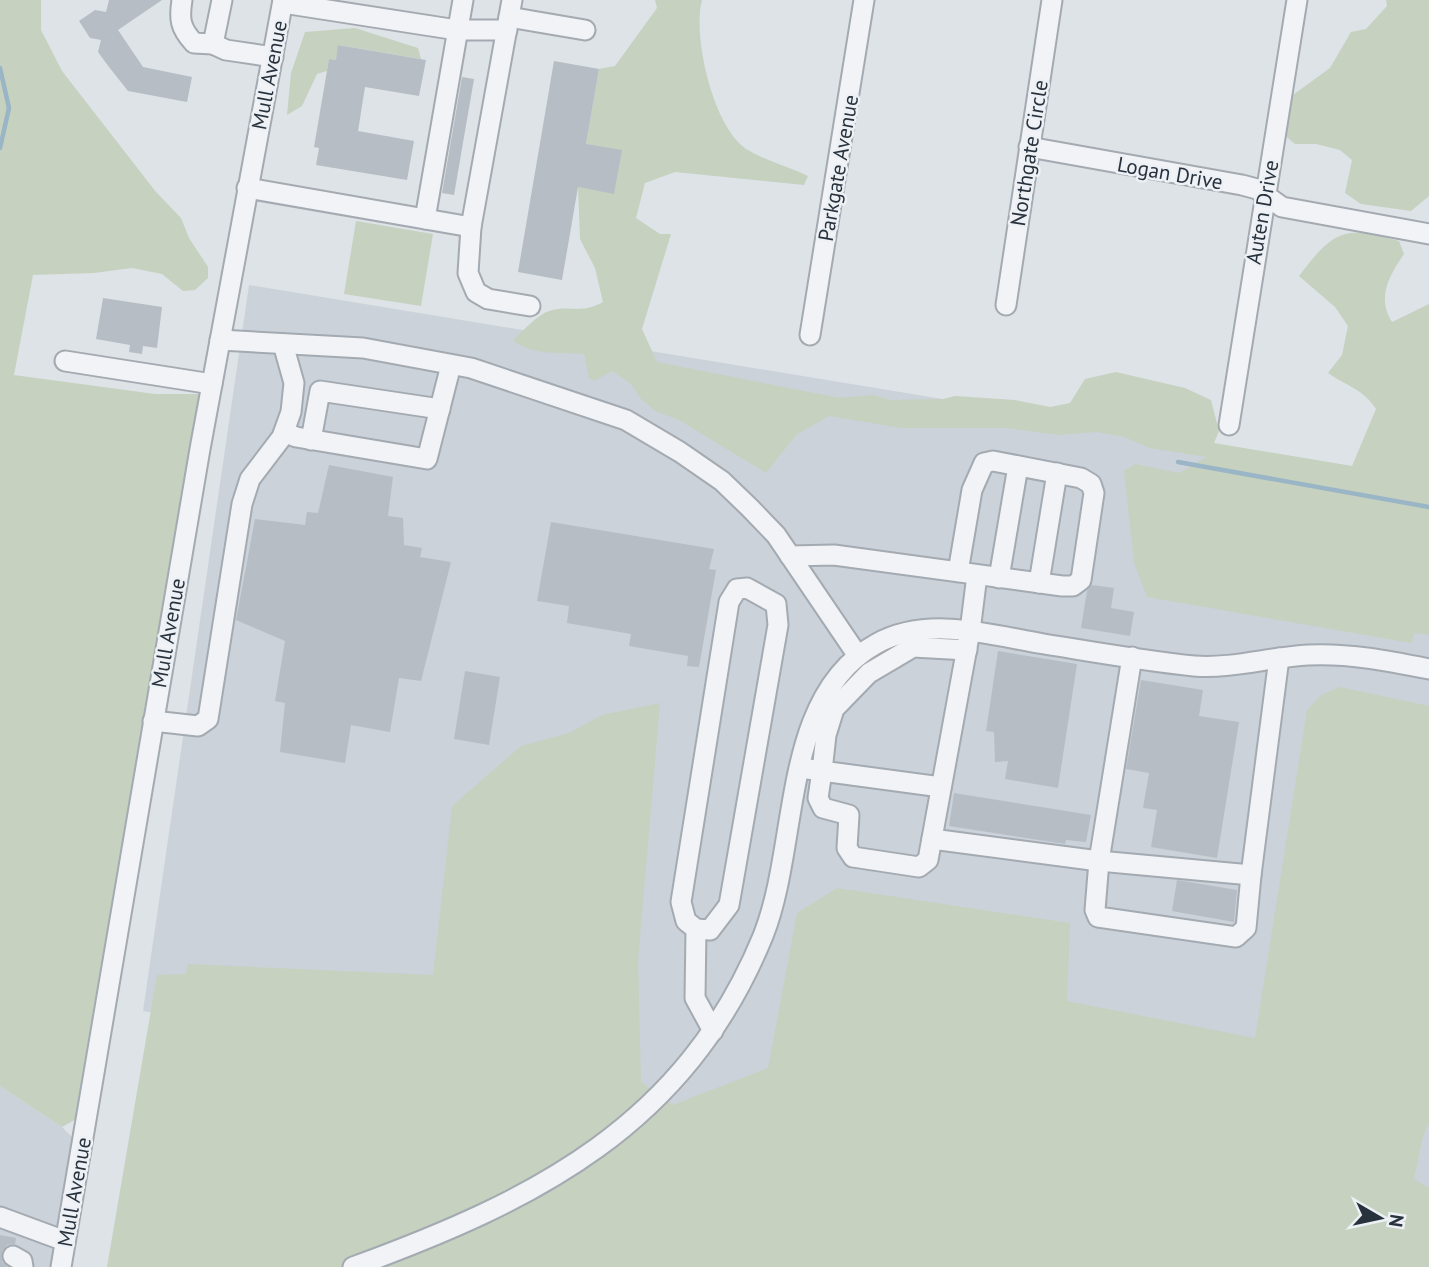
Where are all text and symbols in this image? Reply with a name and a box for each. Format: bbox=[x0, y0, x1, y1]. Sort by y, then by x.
street label: Mull Avenue bbox=[245, 18, 293, 132]
street label: Northgate Circle bbox=[1004, 78, 1054, 228]
street label: Parkgate Avenue bbox=[812, 93, 864, 243]
street label: Logan Drive bbox=[1115, 150, 1225, 196]
street label: Auten Drive bbox=[1240, 158, 1284, 266]
street label: Mull Avenue bbox=[145, 576, 191, 690]
street label: Mull Avenue bbox=[51, 1135, 97, 1249]
north arrow bbox=[1345, 1183, 1415, 1253]
text: N bbox=[1384, 1213, 1410, 1229]

